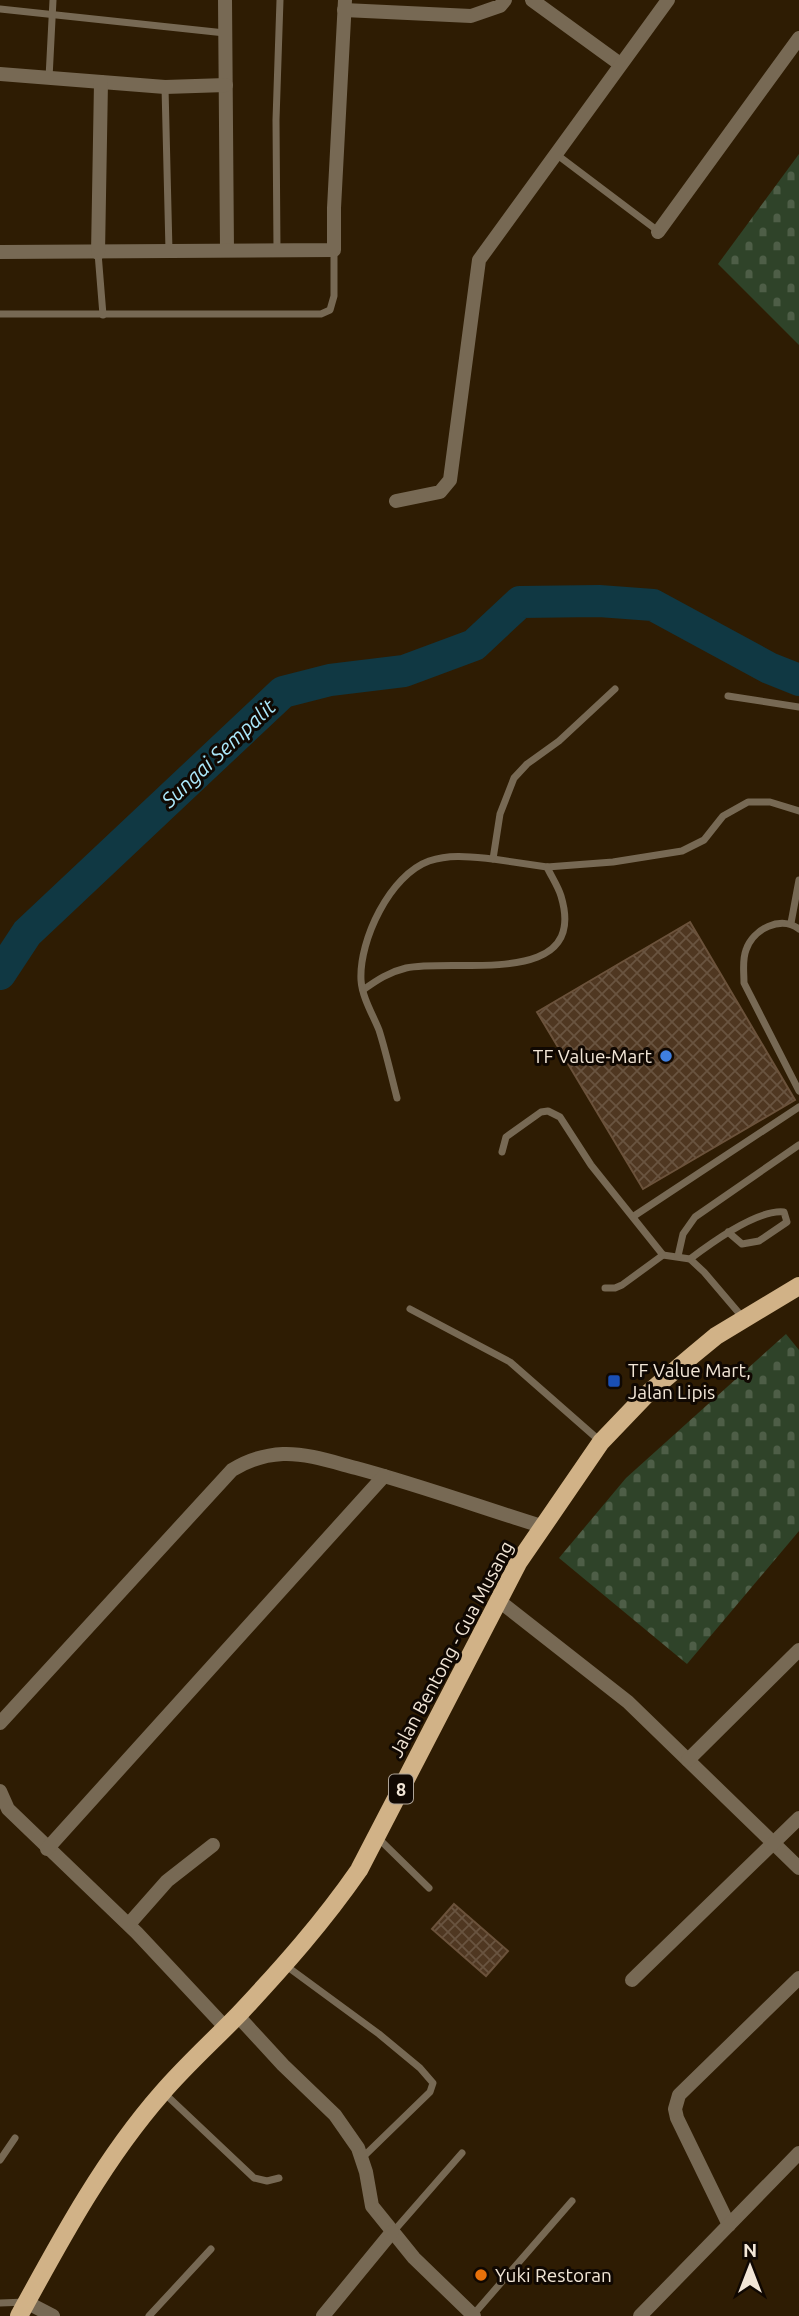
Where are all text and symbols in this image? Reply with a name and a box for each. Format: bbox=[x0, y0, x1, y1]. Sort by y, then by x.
water label: Sungai Sempalit bbox=[155, 694, 281, 813]
place label: TF Value-Mart bbox=[533, 1045, 653, 1067]
marker: TF Value-Mart bbox=[658, 1048, 674, 1064]
place label: TF Value Mart, Jalan Lipis bbox=[628, 1359, 751, 1403]
marker: TF Value Mart, Jalan Lipis bbox=[606, 1373, 622, 1389]
street label: Jalan Bentong - Gua Musang bbox=[385, 1537, 517, 1761]
road number: 8 bbox=[389, 1774, 413, 1804]
north arrow bbox=[715, 2232, 785, 2302]
text: N bbox=[743, 2239, 757, 2261]
place label: Yuki Restoran bbox=[495, 2264, 612, 2286]
marker: Yuki Restoran bbox=[473, 2267, 489, 2283]

